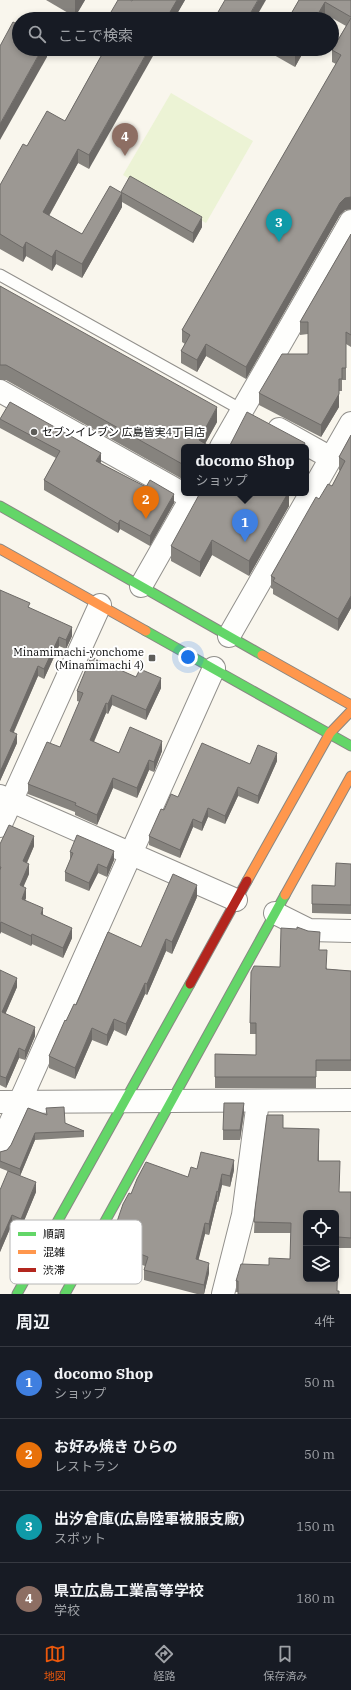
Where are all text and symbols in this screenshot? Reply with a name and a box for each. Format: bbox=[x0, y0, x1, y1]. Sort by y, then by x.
search box bbox=[12, 12, 339, 56]
icon: search bbox=[26, 23, 48, 45]
text: ここで検索 bbox=[58, 26, 133, 45]
pin: 4 bbox=[112, 123, 138, 156]
pin: 3 bbox=[266, 209, 292, 242]
place label: セブンイレブン 広島皆実4丁目店 bbox=[42, 425, 205, 439]
marker: セブンイレブン 広島皆実4丁目店 bbox=[29, 427, 39, 437]
popup bbox=[181, 444, 309, 496]
text: docomo Shop bbox=[195, 451, 295, 470]
text: ショップ bbox=[195, 472, 247, 489]
pin: 2 bbox=[133, 486, 159, 519]
pin: 1 bbox=[232, 509, 258, 542]
place label: Minamimachi-yonchome (Minamimachi 4) bbox=[13, 645, 144, 672]
your location bbox=[178, 647, 198, 667]
marker: Minamimachi-yonchome (Minamimachi 4) bbox=[147, 653, 157, 663]
map controls bbox=[303, 1210, 339, 1282]
button: locate bbox=[303, 1210, 339, 1246]
legend bbox=[10, 1220, 142, 1284]
text: 順調 bbox=[43, 1227, 65, 1241]
text: 混雑 bbox=[43, 1245, 65, 1259]
button: layers bbox=[303, 1246, 339, 1282]
text: 渋滞 bbox=[43, 1263, 65, 1277]
text: 周辺 bbox=[16, 1311, 50, 1333]
text: 4件 bbox=[314, 1313, 335, 1330]
text: docomo Shop bbox=[54, 1364, 153, 1383]
text: 1 bbox=[25, 1374, 33, 1391]
text: 50 m bbox=[304, 1374, 335, 1391]
text: ショップ bbox=[54, 1385, 106, 1402]
text: お好み焼き ひらの bbox=[54, 1437, 177, 1456]
text: 2 bbox=[25, 1446, 33, 1463]
text: 50 m bbox=[304, 1446, 335, 1463]
text: レストラン bbox=[54, 1458, 119, 1475]
text: 出汐倉庫(広島陸軍被服支廠) bbox=[54, 1509, 245, 1528]
text: 3 bbox=[25, 1518, 33, 1535]
text: 150 m bbox=[296, 1518, 335, 1535]
text: スポット bbox=[54, 1530, 106, 1547]
text: 県立広島工業高等学校 bbox=[54, 1581, 204, 1600]
text: 4 bbox=[25, 1590, 33, 1607]
text: 180 m bbox=[296, 1590, 335, 1607]
text: 学校 bbox=[54, 1602, 80, 1619]
tab: 地図 bbox=[44, 1643, 66, 1683]
tab: 経路 bbox=[153, 1643, 175, 1683]
tab: 保存済み bbox=[263, 1643, 307, 1683]

